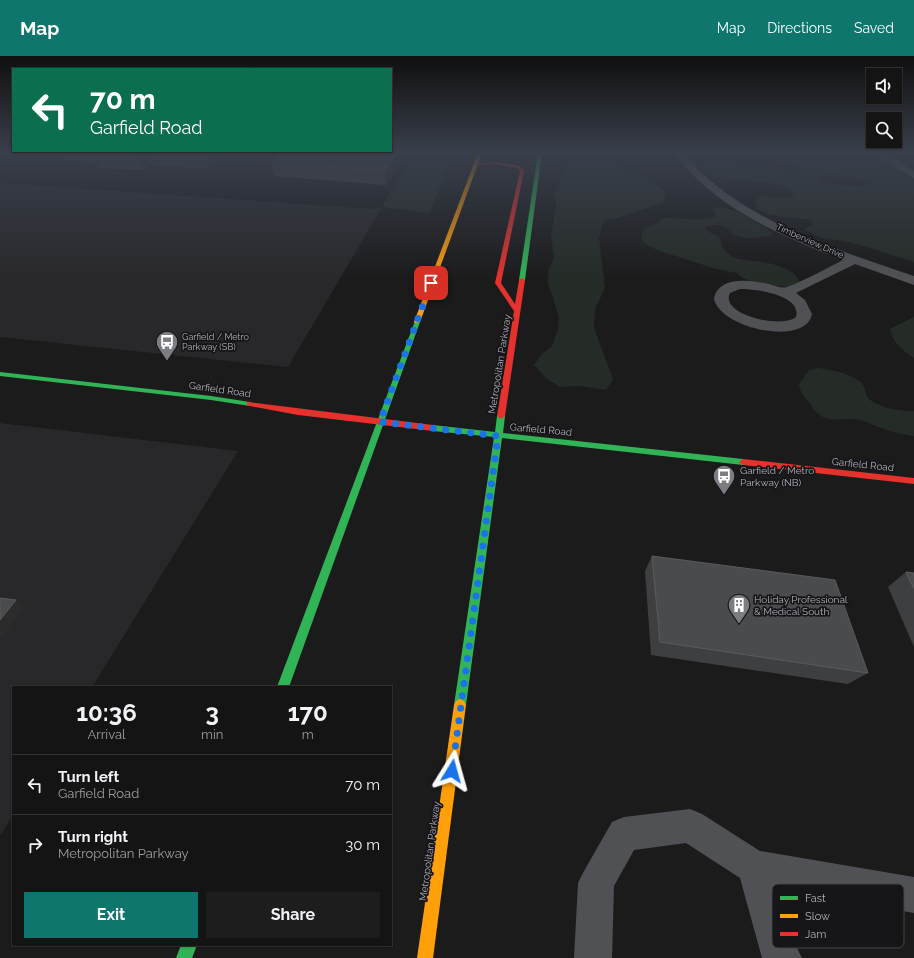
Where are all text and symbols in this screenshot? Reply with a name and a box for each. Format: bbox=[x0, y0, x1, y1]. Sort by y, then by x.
text: Map bbox=[20, 17, 59, 39]
text: Map bbox=[717, 20, 745, 36]
text: Directions bbox=[767, 20, 832, 36]
text: Saved bbox=[854, 20, 894, 36]
map controls bbox=[866, 68, 902, 148]
button: sound bbox=[866, 68, 902, 104]
text: 70 m bbox=[90, 83, 156, 116]
icon: left bbox=[24, 84, 76, 136]
button: search bbox=[866, 112, 902, 148]
text: Garfield Road bbox=[90, 117, 203, 138]
street label: Timberview Drive bbox=[775, 222, 846, 261]
pin bbox=[414, 266, 448, 300]
icon: arrive bbox=[420, 272, 442, 294]
street label: Metropolitan Parkway bbox=[486, 313, 513, 415]
bus stop icon: Garfield / Metro Parkway (SB) bbox=[154, 329, 180, 362]
place label: Garfield / Metro Parkway (SB) bbox=[182, 332, 249, 352]
street label: Garfield Road bbox=[188, 380, 252, 399]
street label: Garfield Road bbox=[509, 421, 573, 438]
street label: Garfield Road bbox=[831, 456, 895, 473]
bus stop icon: Garfield / Metro Parkway (NB) bbox=[711, 463, 737, 496]
place label: Garfield / Metro Parkway (NB) bbox=[740, 465, 814, 488]
building icon: Holiday Professional & Medical South bbox=[726, 592, 752, 625]
place label: Holiday Professional & Medical South bbox=[754, 594, 848, 617]
text: 10:36 bbox=[76, 698, 137, 727]
text: 3 bbox=[206, 698, 219, 727]
text: 170 bbox=[288, 698, 328, 727]
text: Arrival bbox=[87, 727, 126, 742]
text: min bbox=[201, 727, 223, 742]
text: m bbox=[302, 727, 314, 742]
position arrow bbox=[431, 750, 473, 792]
text: Turn left bbox=[58, 768, 119, 786]
icon: left bbox=[24, 774, 46, 796]
text: 70 m bbox=[345, 776, 380, 794]
text: Garfield Road bbox=[58, 786, 139, 801]
street label: Metropolitan Parkway bbox=[417, 800, 442, 902]
text: Turn right bbox=[58, 828, 128, 846]
icon: right bbox=[24, 834, 46, 856]
text: 30 m bbox=[345, 836, 380, 854]
text: Metropolitan Parkway bbox=[58, 846, 189, 861]
legend bbox=[772, 884, 904, 948]
button: Exit bbox=[24, 892, 198, 938]
button: Share bbox=[206, 892, 380, 938]
text: Fast bbox=[805, 892, 826, 905]
text: Slow bbox=[805, 910, 830, 923]
text: Jam bbox=[805, 928, 826, 941]

